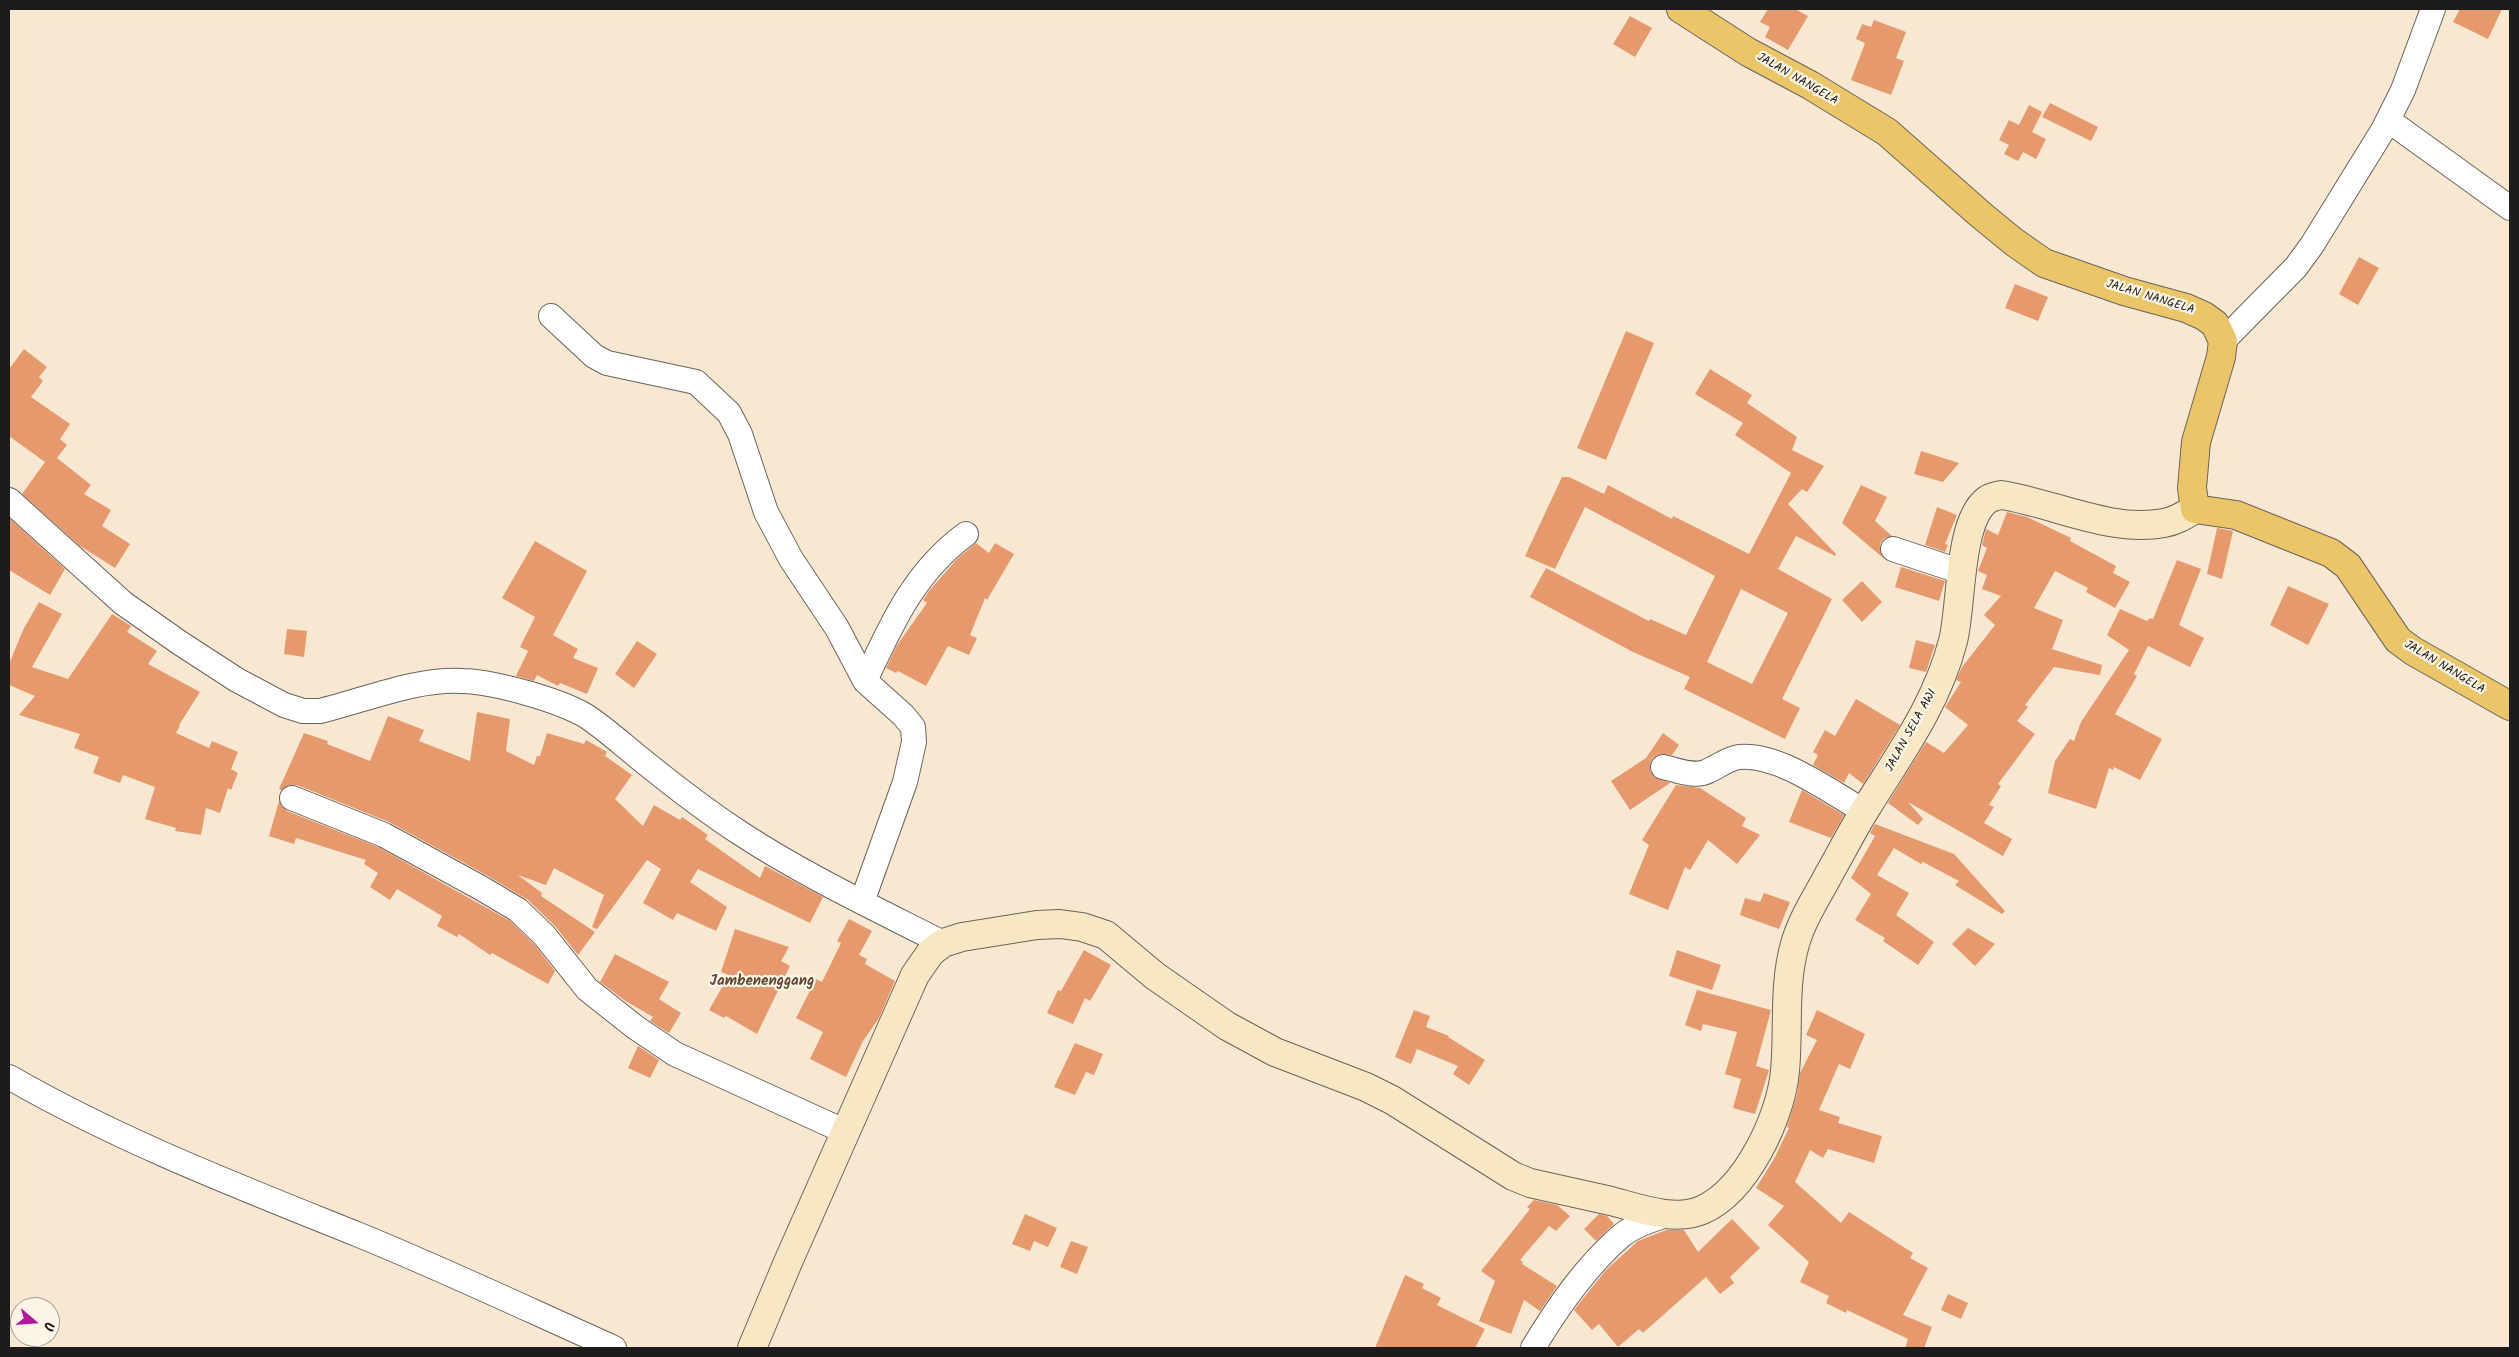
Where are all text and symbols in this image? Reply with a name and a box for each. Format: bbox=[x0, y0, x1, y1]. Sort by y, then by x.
street label: JALAN NANGELA bbox=[1754, 51, 1840, 109]
street label: JALAN NANGELA bbox=[2104, 278, 2196, 318]
street label: JALAN NANGELA bbox=[2401, 638, 2487, 698]
street label: JALAN SELA AWI bbox=[1883, 687, 1941, 775]
district label: Jambenenggang bbox=[710, 973, 814, 991]
north arrow bbox=[10, 1297, 60, 1347]
text: U bbox=[37, 1319, 60, 1334]

